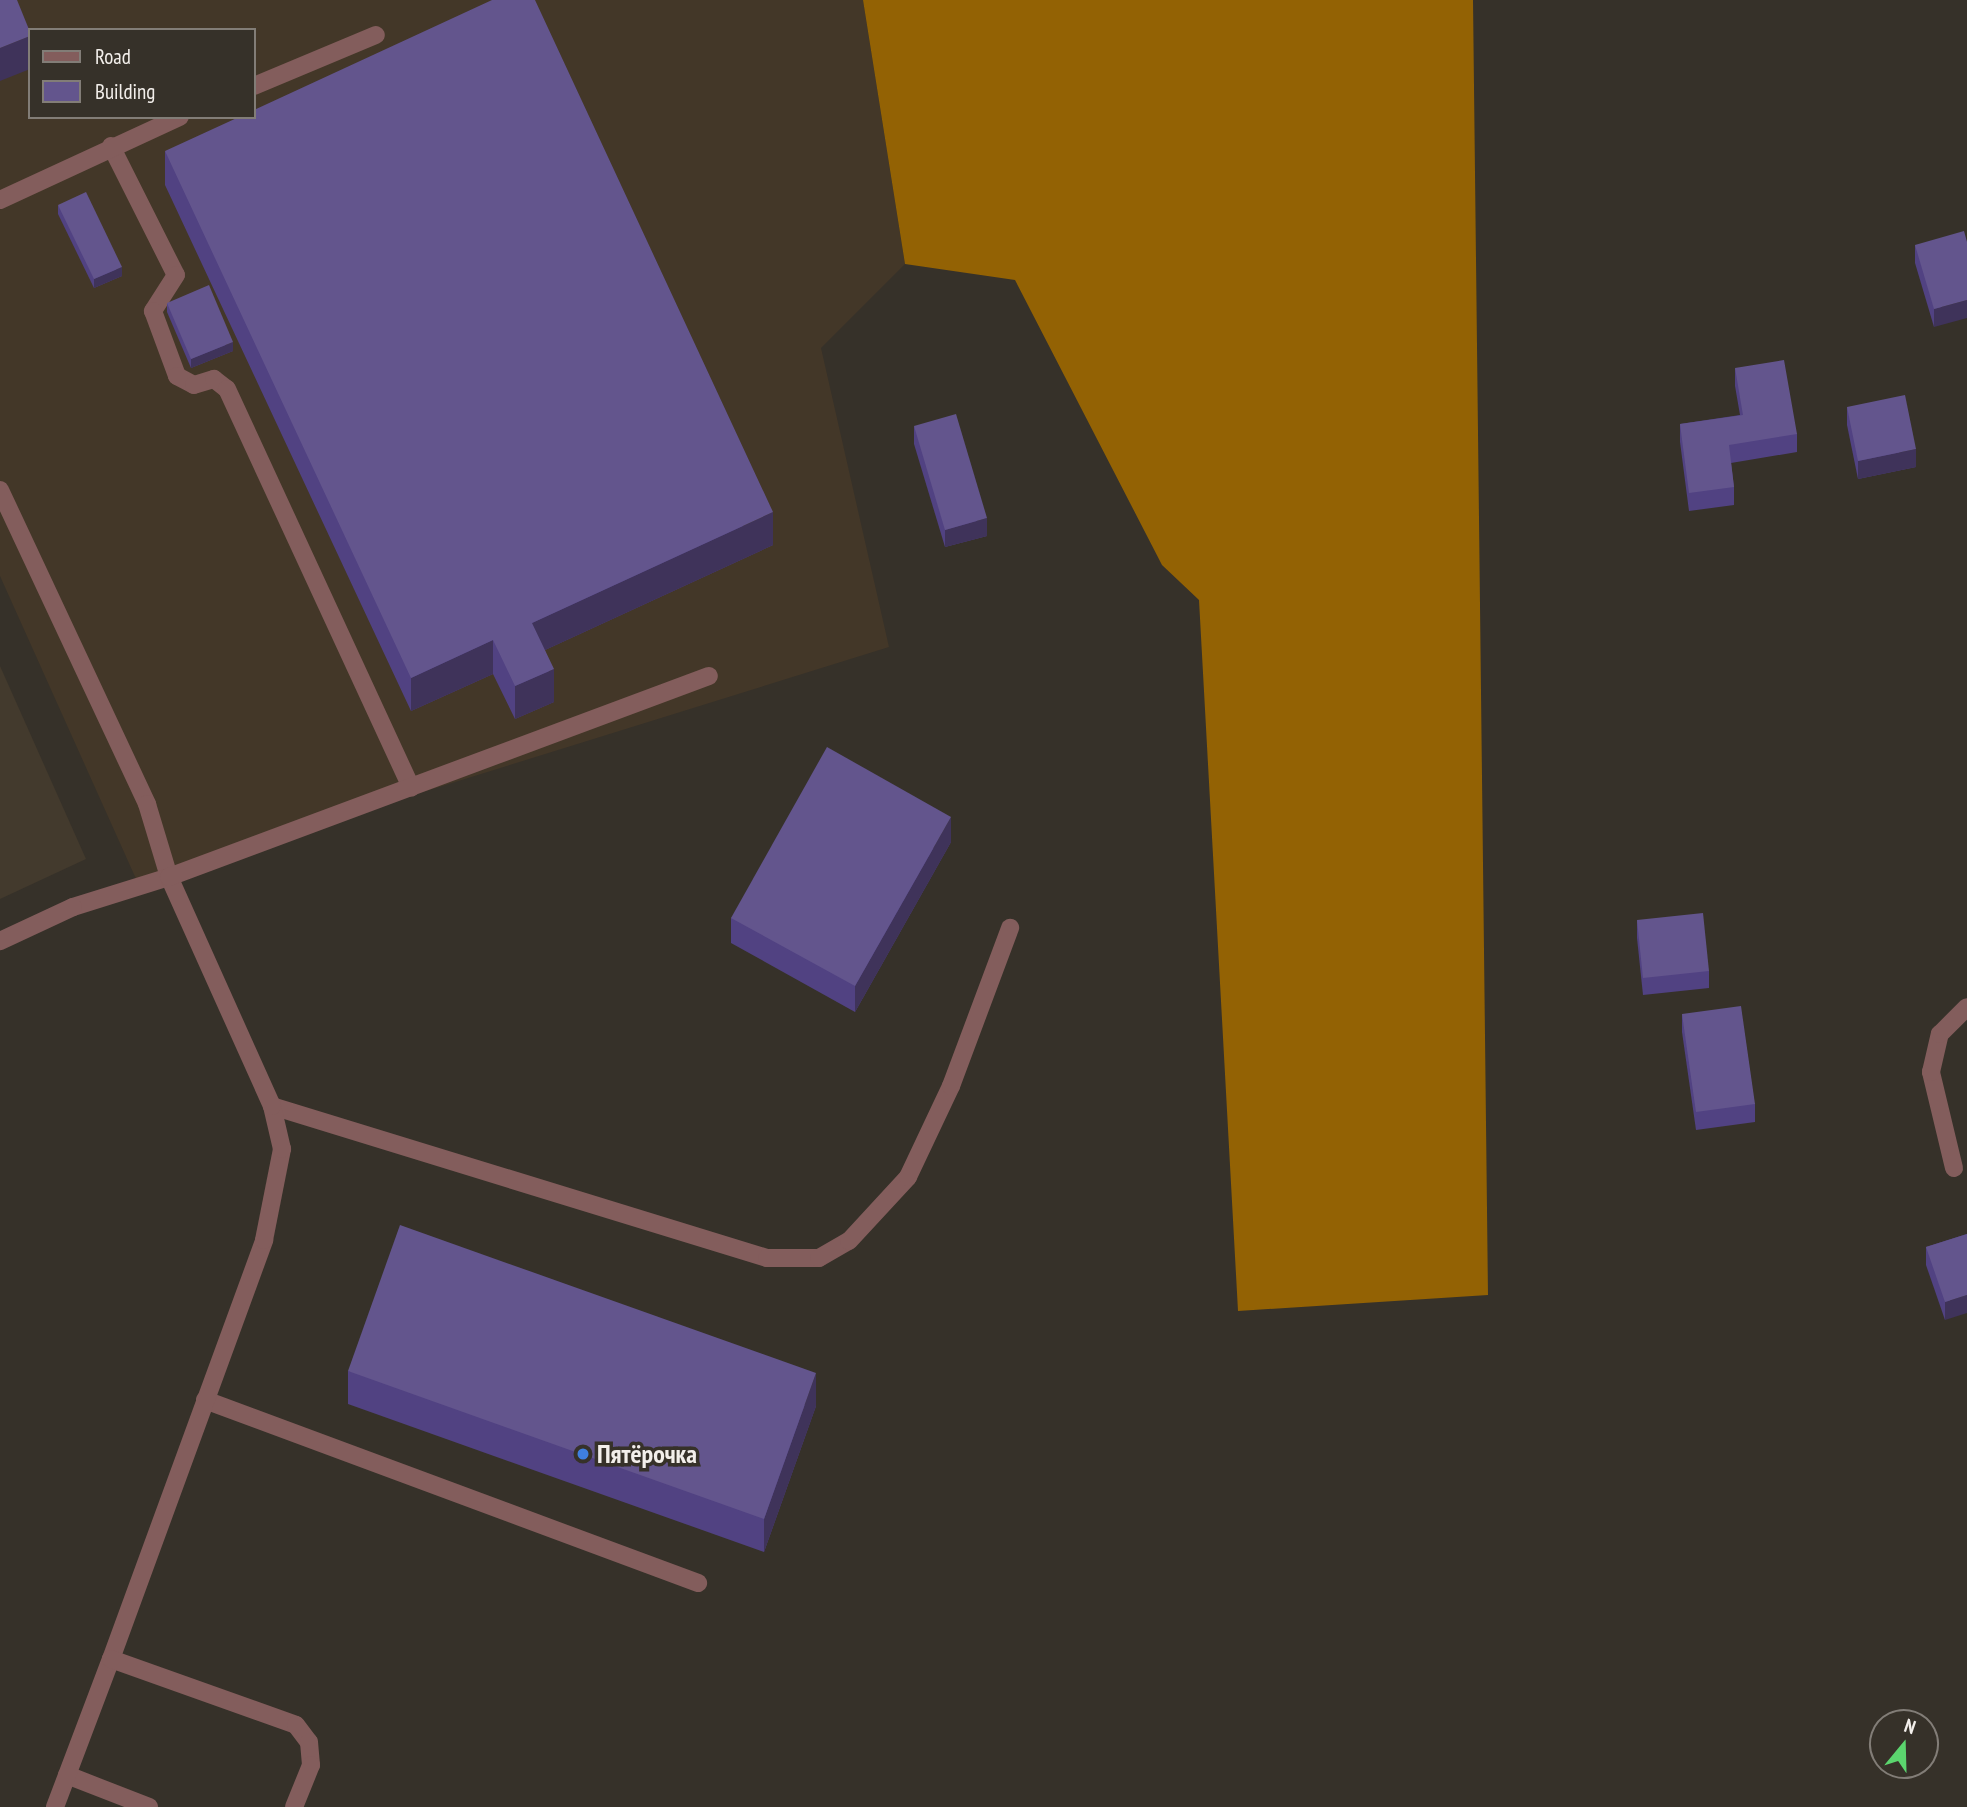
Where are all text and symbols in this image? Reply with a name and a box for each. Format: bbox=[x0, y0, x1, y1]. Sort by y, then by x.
legend bbox=[28, 28, 256, 119]
text: Road bbox=[95, 43, 131, 70]
text: Building bbox=[95, 78, 155, 105]
place label: Пятёрочка bbox=[597, 1438, 697, 1470]
marker: Пятёрочка bbox=[575, 1446, 591, 1462]
north arrow bbox=[1869, 1709, 1939, 1779]
text: N bbox=[1901, 1713, 1919, 1739]

